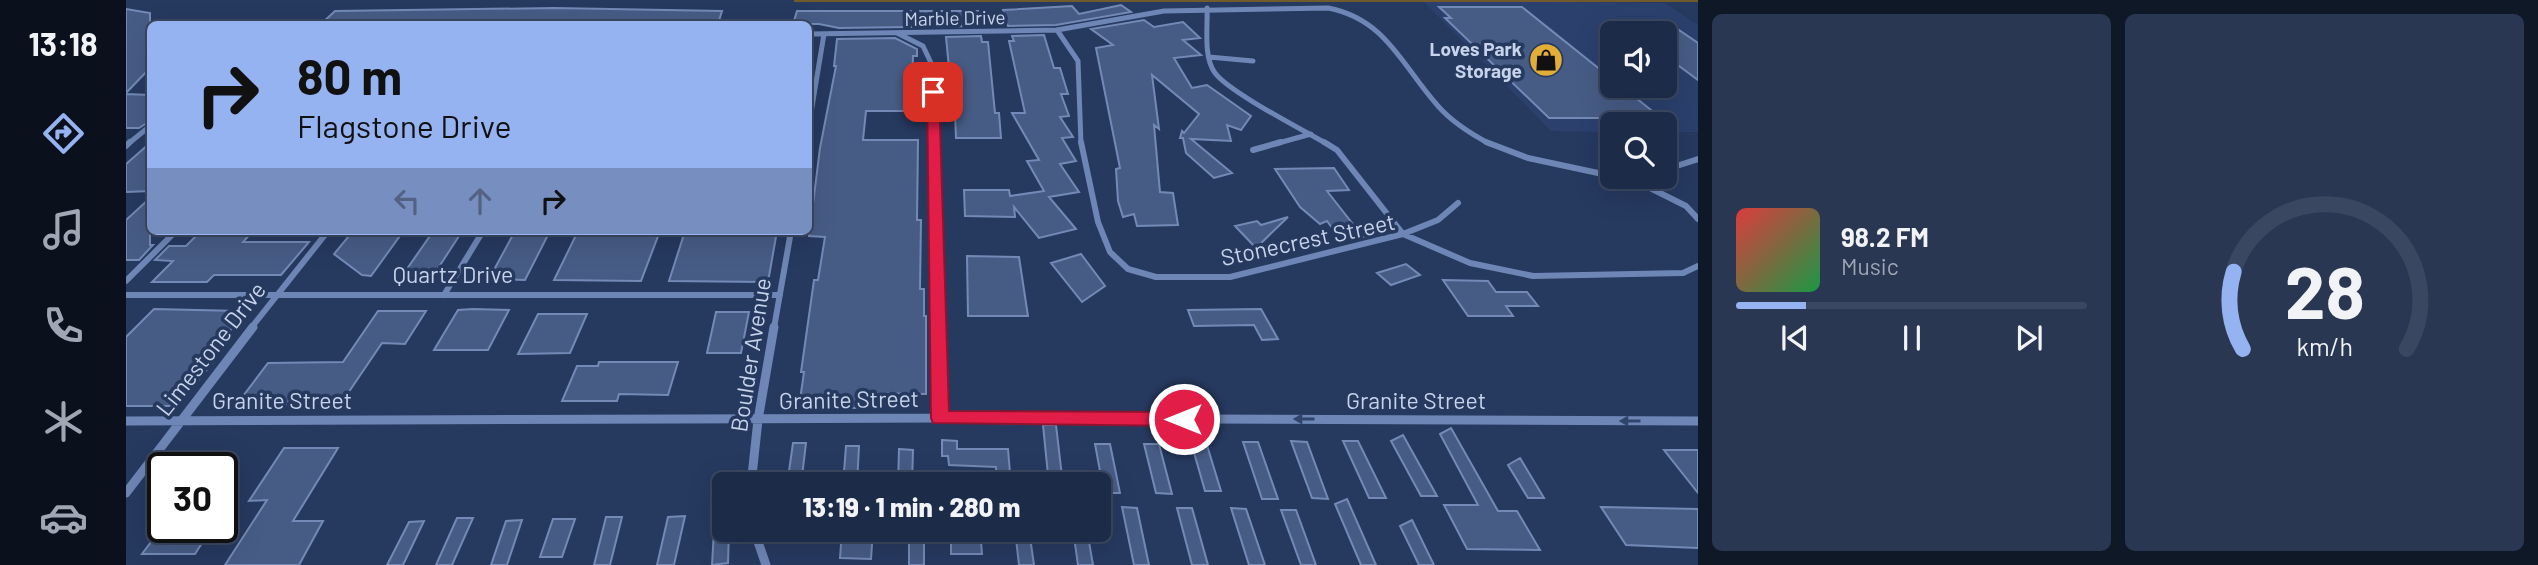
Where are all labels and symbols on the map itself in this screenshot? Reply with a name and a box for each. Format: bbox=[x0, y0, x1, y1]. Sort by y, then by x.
street label: Marble Drive bbox=[904, 5, 1006, 30]
place label: Loves Park Storage bbox=[1430, 37, 1522, 82]
shop icon: Loves Park Storage bbox=[1527, 41, 1565, 79]
pin bbox=[903, 62, 963, 122]
street label: Stonecrest Street bbox=[1218, 207, 1398, 271]
street label: Quartz Drive bbox=[393, 260, 513, 288]
street label: Limestone Drive bbox=[149, 276, 271, 421]
street label: Boulder Avenue bbox=[724, 276, 776, 434]
position arrow bbox=[1147, 382, 1221, 456]
street label: Granite Street bbox=[779, 384, 919, 414]
street label: Granite Street bbox=[212, 386, 352, 414]
street label: Granite Street bbox=[1346, 386, 1486, 414]
one-way arrow bbox=[1293, 413, 1315, 425]
one-way arrow bbox=[1619, 415, 1641, 427]
speed limit sign: 30 bbox=[147, 452, 238, 543]

